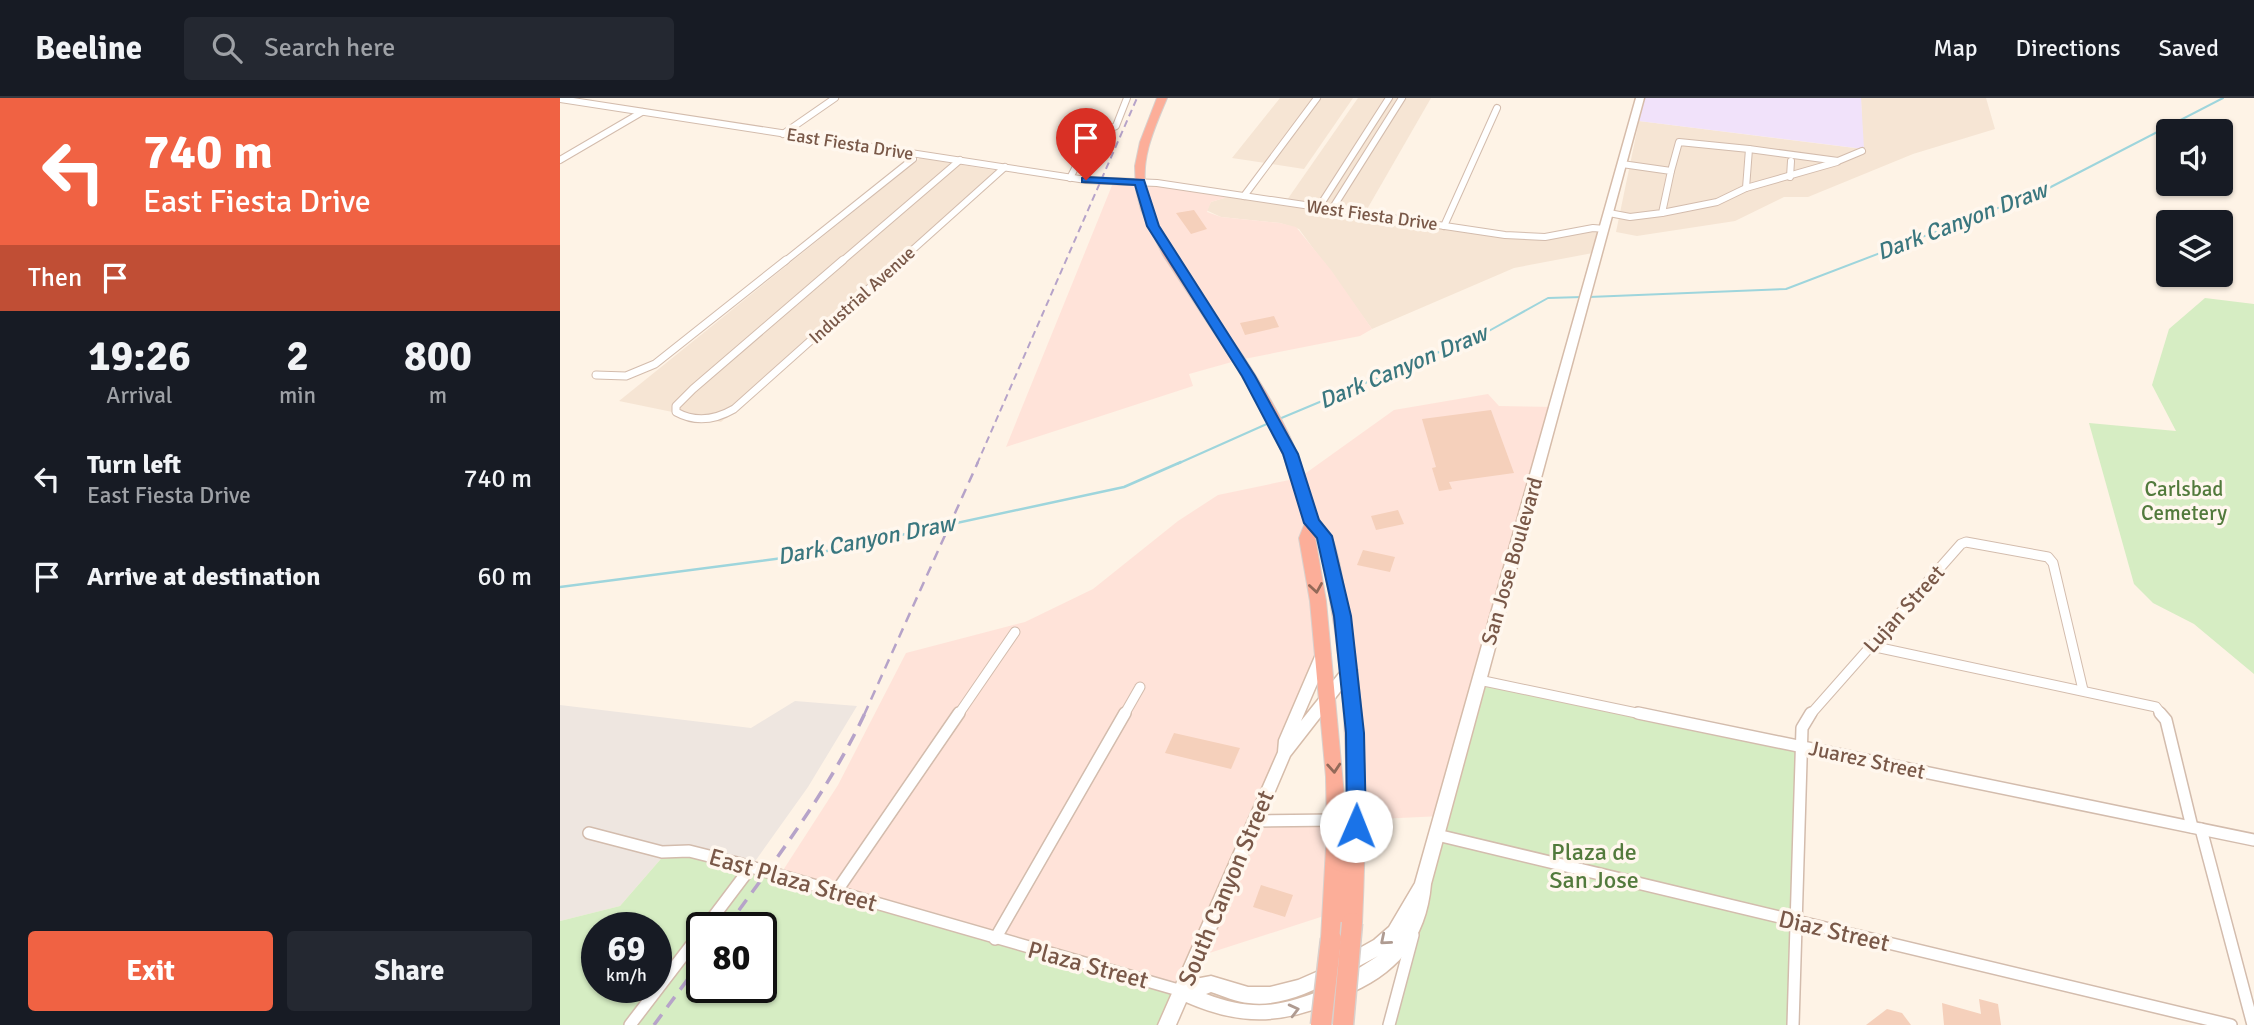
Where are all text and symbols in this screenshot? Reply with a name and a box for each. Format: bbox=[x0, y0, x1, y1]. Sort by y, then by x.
search box bbox=[184, 17, 674, 80]
text: Beeline bbox=[35, 28, 142, 69]
icon: search bbox=[208, 29, 246, 67]
text: Search here bbox=[264, 32, 395, 64]
text: Map bbox=[1933, 33, 1978, 63]
text: Directions bbox=[2016, 33, 2121, 63]
text: Saved bbox=[2159, 33, 2219, 63]
pin bbox=[1056, 108, 1116, 180]
icon: arrive bbox=[1067, 119, 1105, 157]
map controls bbox=[2156, 119, 2233, 287]
button: sound bbox=[2156, 119, 2233, 196]
text: 740 m bbox=[143, 122, 273, 182]
street label: East Fiesta Drive bbox=[785, 123, 915, 165]
icon: left bbox=[28, 126, 119, 217]
water label: Dark Canyon Draw bbox=[1873, 174, 2054, 267]
text: East Fiesta Drive bbox=[143, 182, 371, 221]
street label: West Fiesta Drive bbox=[1305, 195, 1439, 235]
button: layers bbox=[2156, 210, 2233, 287]
street label: Industrial Avenue bbox=[804, 242, 920, 348]
icon: arrive bbox=[96, 259, 134, 297]
text: Then bbox=[28, 262, 82, 294]
water label: Dark Canyon Draw bbox=[1314, 318, 1494, 416]
text: 19:26 bbox=[88, 331, 191, 382]
text: 2 bbox=[286, 331, 309, 382]
text: 800 bbox=[404, 331, 472, 382]
text: Arrival bbox=[106, 381, 173, 410]
text: min bbox=[279, 381, 316, 410]
text: m bbox=[429, 381, 447, 410]
text: Turn left bbox=[87, 449, 181, 481]
icon: left bbox=[28, 460, 66, 498]
text: 740 m bbox=[463, 463, 532, 495]
street label: San Jose Boulevard bbox=[1476, 474, 1548, 648]
park label: Carlsbad Cemetery bbox=[2141, 476, 2227, 526]
text: East Fiesta Drive bbox=[87, 481, 251, 510]
water label: Dark Canyon Draw bbox=[775, 508, 960, 571]
icon: arrive bbox=[28, 558, 66, 596]
street label: Lujan Street bbox=[1858, 560, 1950, 658]
text: Arrive at destination bbox=[87, 561, 320, 593]
text: 60 m bbox=[477, 561, 532, 593]
one-way arrow bbox=[1308, 582, 1323, 594]
street label: Juarez Street bbox=[1807, 735, 1927, 785]
one-way arrow bbox=[1326, 763, 1341, 774]
street label: South Canyon Street bbox=[1171, 786, 1281, 990]
position arrow bbox=[1319, 789, 1393, 863]
park label: Plaza de San Jose bbox=[1549, 837, 1639, 895]
street label: East Plaza Street bbox=[706, 842, 880, 918]
street label: Diaz Street bbox=[1776, 904, 1892, 958]
speed limit sign: 80 bbox=[686, 912, 777, 1003]
text: 69 bbox=[608, 927, 645, 970]
button: Exit bbox=[28, 931, 273, 1011]
button: Share bbox=[287, 931, 532, 1011]
one-way arrow bbox=[1381, 932, 1394, 944]
street label: Plaza Street bbox=[1024, 935, 1152, 995]
text: km/h bbox=[606, 964, 647, 986]
one-way arrow bbox=[1287, 1004, 1299, 1018]

